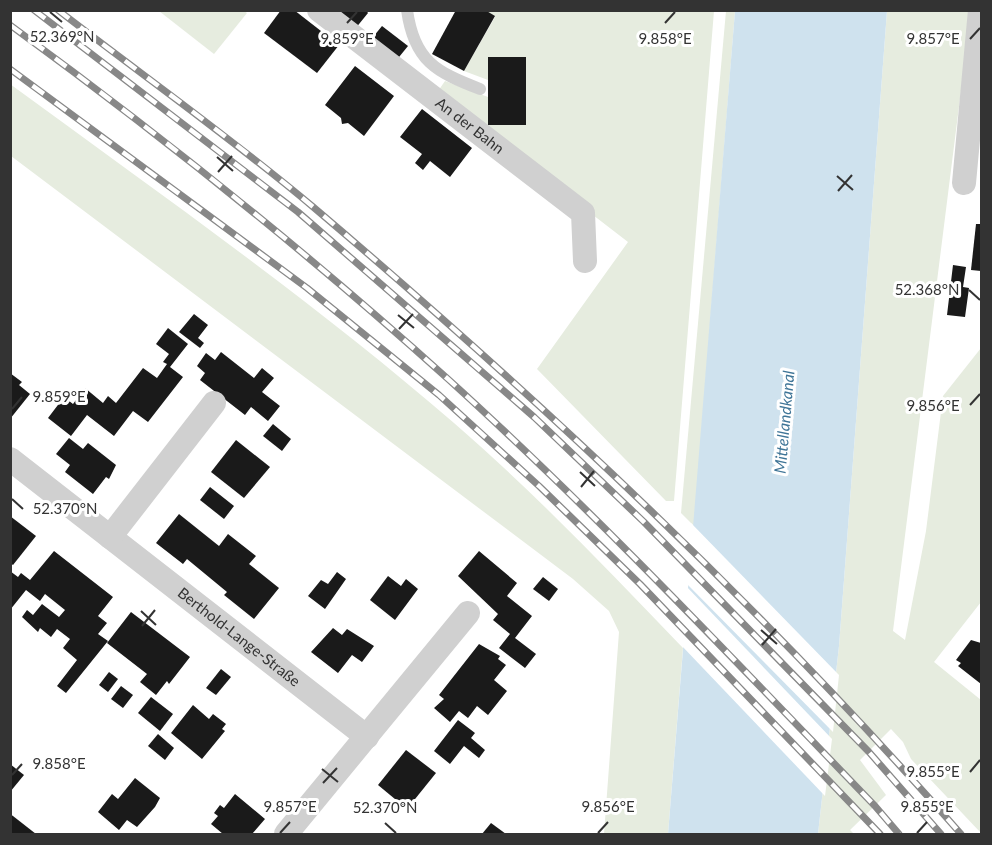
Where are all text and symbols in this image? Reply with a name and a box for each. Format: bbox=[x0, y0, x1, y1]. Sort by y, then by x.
text: 52.369°N bbox=[30, 27, 94, 45]
text: 9.859°E bbox=[320, 29, 374, 47]
text: 9.858°E bbox=[638, 29, 692, 47]
text: 9.857°E bbox=[906, 29, 960, 47]
street label: An der Bahn bbox=[432, 93, 508, 157]
text: 52.368°N bbox=[895, 280, 959, 298]
water label: Mittellandkanal bbox=[770, 369, 798, 474]
text: 9.859°E bbox=[32, 387, 86, 405]
text: 9.856°E bbox=[906, 396, 960, 414]
text: 52.370°N bbox=[33, 499, 97, 517]
street label: Berthold-Lange-Straße bbox=[175, 583, 304, 690]
text: 9.858°E bbox=[32, 754, 86, 772]
text: 9.855°E bbox=[906, 762, 960, 780]
text: 9.857°E bbox=[263, 797, 317, 815]
text: 9.856°E bbox=[581, 797, 635, 815]
text: 9.855°E bbox=[900, 797, 954, 815]
text: 52.370°N bbox=[353, 798, 417, 816]

